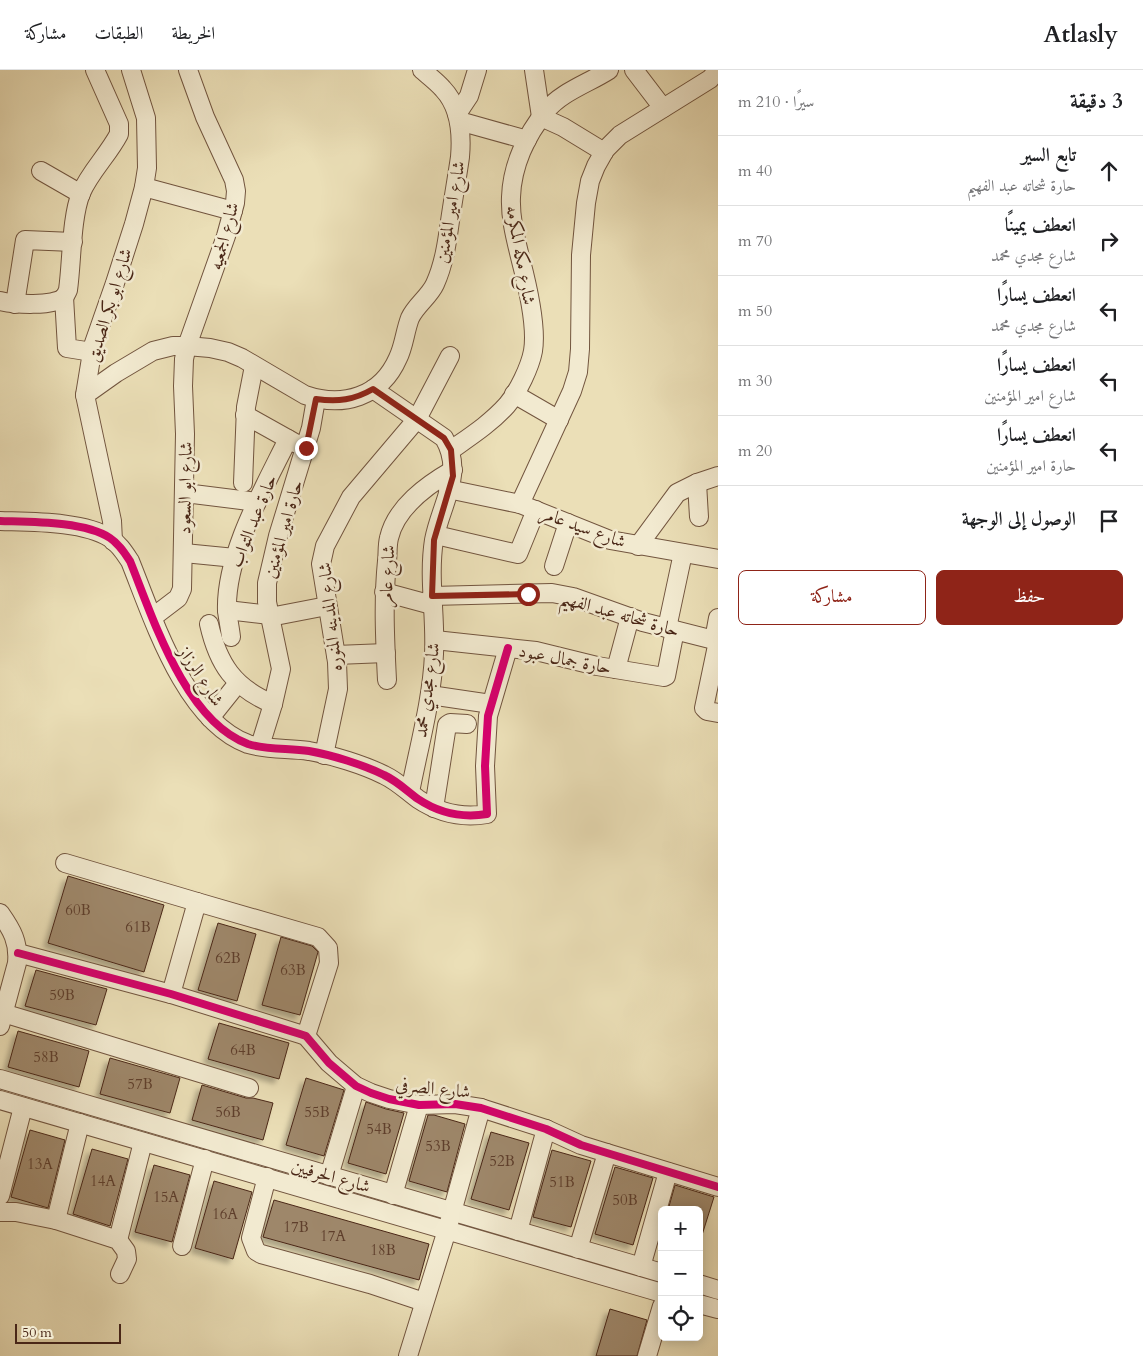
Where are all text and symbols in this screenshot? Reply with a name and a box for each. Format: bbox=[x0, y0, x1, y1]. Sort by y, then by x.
text: Atlasly bbox=[1044, 18, 1118, 51]
text: مشاركة bbox=[25, 21, 66, 46]
text: الطبقات bbox=[94, 21, 143, 46]
text: الخريطة bbox=[171, 21, 215, 46]
text: 3 دقيقة bbox=[1070, 87, 1123, 116]
text: سيرًا · 210 m bbox=[738, 91, 814, 113]
text: تابع السير bbox=[1021, 142, 1076, 168]
icon: ahead bbox=[1095, 157, 1123, 185]
street label: شارع امير المؤمنين bbox=[429, 159, 474, 265]
text: 40 m bbox=[738, 160, 772, 182]
text: حارة شحاته عبد الفهيم bbox=[967, 175, 1076, 197]
street label: شارع الجمعيه bbox=[203, 199, 247, 273]
street label: شارع مكه المكرمه bbox=[497, 203, 542, 307]
text: انعطف يمينًا bbox=[1005, 212, 1076, 238]
icon: right bbox=[1095, 227, 1123, 255]
text: 70 m bbox=[738, 230, 772, 252]
street label: شارع ابو بكر الصديق bbox=[80, 245, 141, 366]
text: شارع مجدي محمد bbox=[991, 245, 1076, 267]
text: انعطف يسارًا bbox=[997, 282, 1076, 308]
icon: left bbox=[1095, 297, 1123, 325]
text: 50 m bbox=[738, 300, 772, 322]
text: شارع مجدي محمد bbox=[991, 315, 1076, 337]
text: انعطف يسارًا bbox=[997, 352, 1076, 378]
icon: left bbox=[1095, 367, 1123, 395]
text: 30 m bbox=[738, 370, 772, 392]
text: شارع امير المؤمنين bbox=[984, 385, 1076, 407]
text: انعطف يسارًا bbox=[997, 422, 1076, 448]
route end bbox=[295, 437, 318, 460]
icon: left bbox=[1095, 437, 1123, 465]
text: 20 m bbox=[738, 440, 772, 462]
street label: شارع ابو السعود bbox=[172, 441, 201, 535]
text: حارة امير المؤمنين bbox=[986, 455, 1076, 477]
street label: حارة عبد التواب bbox=[223, 471, 283, 571]
street label: حارة امير المؤمنين bbox=[258, 477, 309, 581]
street label: شارع سيد عامر bbox=[536, 500, 629, 556]
text: الوصول إلى الوجهة bbox=[962, 506, 1076, 532]
icon: arrive bbox=[1095, 507, 1123, 535]
street label: شارع عامر bbox=[373, 544, 404, 608]
street label: شارع المدينه المنوره bbox=[312, 561, 351, 673]
button: مشاركة bbox=[738, 570, 926, 625]
button: حفظ bbox=[936, 570, 1123, 625]
route start bbox=[517, 583, 540, 606]
street label: حارة شحاته عبد الفهيم bbox=[556, 586, 682, 648]
street label: حارة جمال عبود bbox=[516, 638, 613, 681]
street label: شارع الرزاز bbox=[169, 640, 229, 712]
street label: شارع مجدي محمد bbox=[408, 641, 449, 739]
house number: 60B bbox=[65, 900, 91, 920]
house number: 61B bbox=[125, 917, 151, 937]
house number: 62B bbox=[215, 948, 241, 968]
house number: 63B bbox=[280, 960, 306, 980]
house number: 59B bbox=[49, 985, 75, 1005]
house number: 64B bbox=[230, 1040, 256, 1060]
house number: 58B bbox=[33, 1047, 59, 1067]
street label: شارع الصرفي bbox=[394, 1072, 472, 1107]
house number: 57B bbox=[127, 1074, 153, 1094]
house number: 56B bbox=[215, 1102, 241, 1122]
house number: 55B bbox=[304, 1102, 330, 1122]
house number: 54B bbox=[366, 1119, 392, 1139]
house number: 53B bbox=[425, 1136, 451, 1156]
house number: 52B bbox=[489, 1151, 515, 1171]
street label: شارع الحرفيين bbox=[288, 1153, 373, 1202]
house number: 13A bbox=[27, 1154, 53, 1174]
house number: 14A bbox=[90, 1171, 116, 1191]
house number: 51B bbox=[549, 1172, 575, 1192]
house number: 15A bbox=[153, 1187, 179, 1207]
house number: 50B bbox=[612, 1190, 638, 1210]
house number: 16A bbox=[212, 1204, 238, 1224]
map controls bbox=[658, 1206, 703, 1341]
button: + bbox=[658, 1206, 703, 1251]
house number: 17B bbox=[283, 1217, 309, 1237]
house number: 17A bbox=[320, 1226, 346, 1246]
house number: 18B bbox=[370, 1240, 396, 1260]
button: − bbox=[658, 1251, 703, 1296]
button: locate bbox=[658, 1296, 703, 1341]
scale bar bbox=[15, 1321, 121, 1344]
text: 50 m bbox=[22, 1323, 52, 1342]

